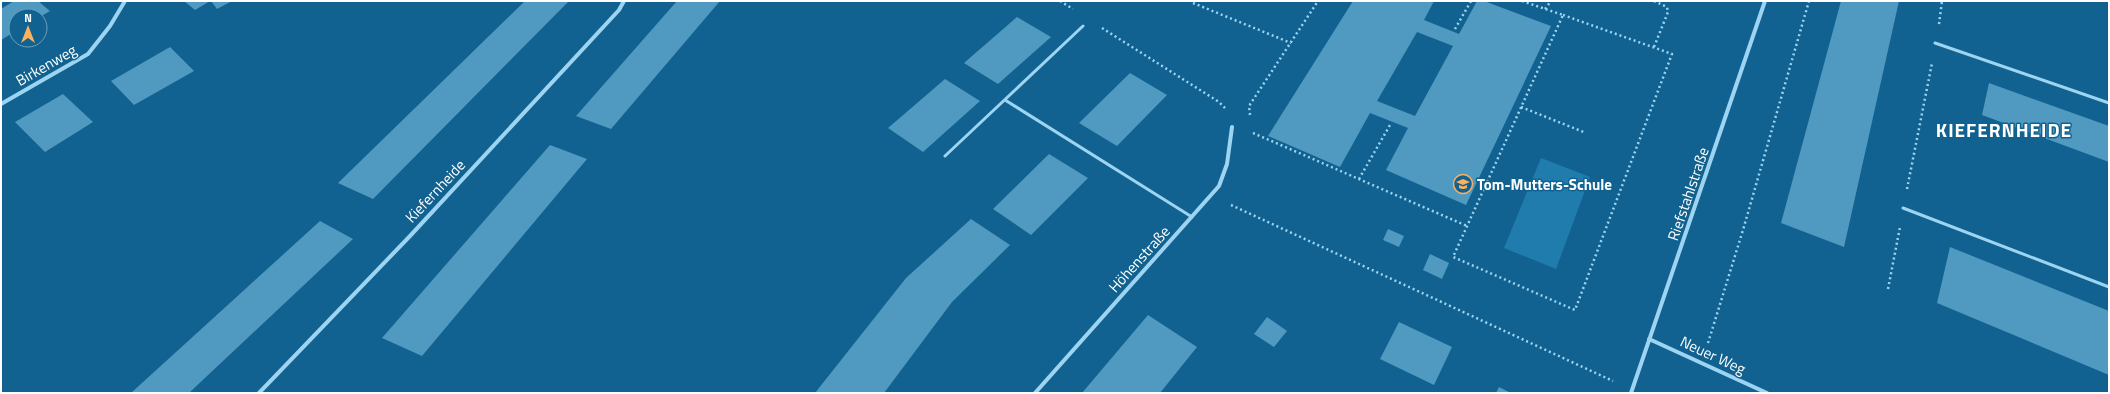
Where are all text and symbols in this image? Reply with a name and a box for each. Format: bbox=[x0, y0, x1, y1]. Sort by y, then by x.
north arrow bbox=[8, 8, 48, 48]
text: N bbox=[24, 10, 32, 26]
street label: Birkenweg bbox=[11, 38, 81, 92]
district label: KIEFERNHEIDE bbox=[1936, 115, 2072, 144]
street label: Riefstahlstraße bbox=[1661, 144, 1715, 244]
street label: Kiefernheide bbox=[399, 154, 471, 228]
school or university icon: Tom-Mutters-Schule bbox=[1452, 173, 1474, 195]
place label: Tom-Mutters-Schule bbox=[1477, 173, 1612, 196]
street label: Höhenstraße bbox=[1103, 221, 1175, 297]
street label: Neuer Weg bbox=[1676, 330, 1750, 380]

